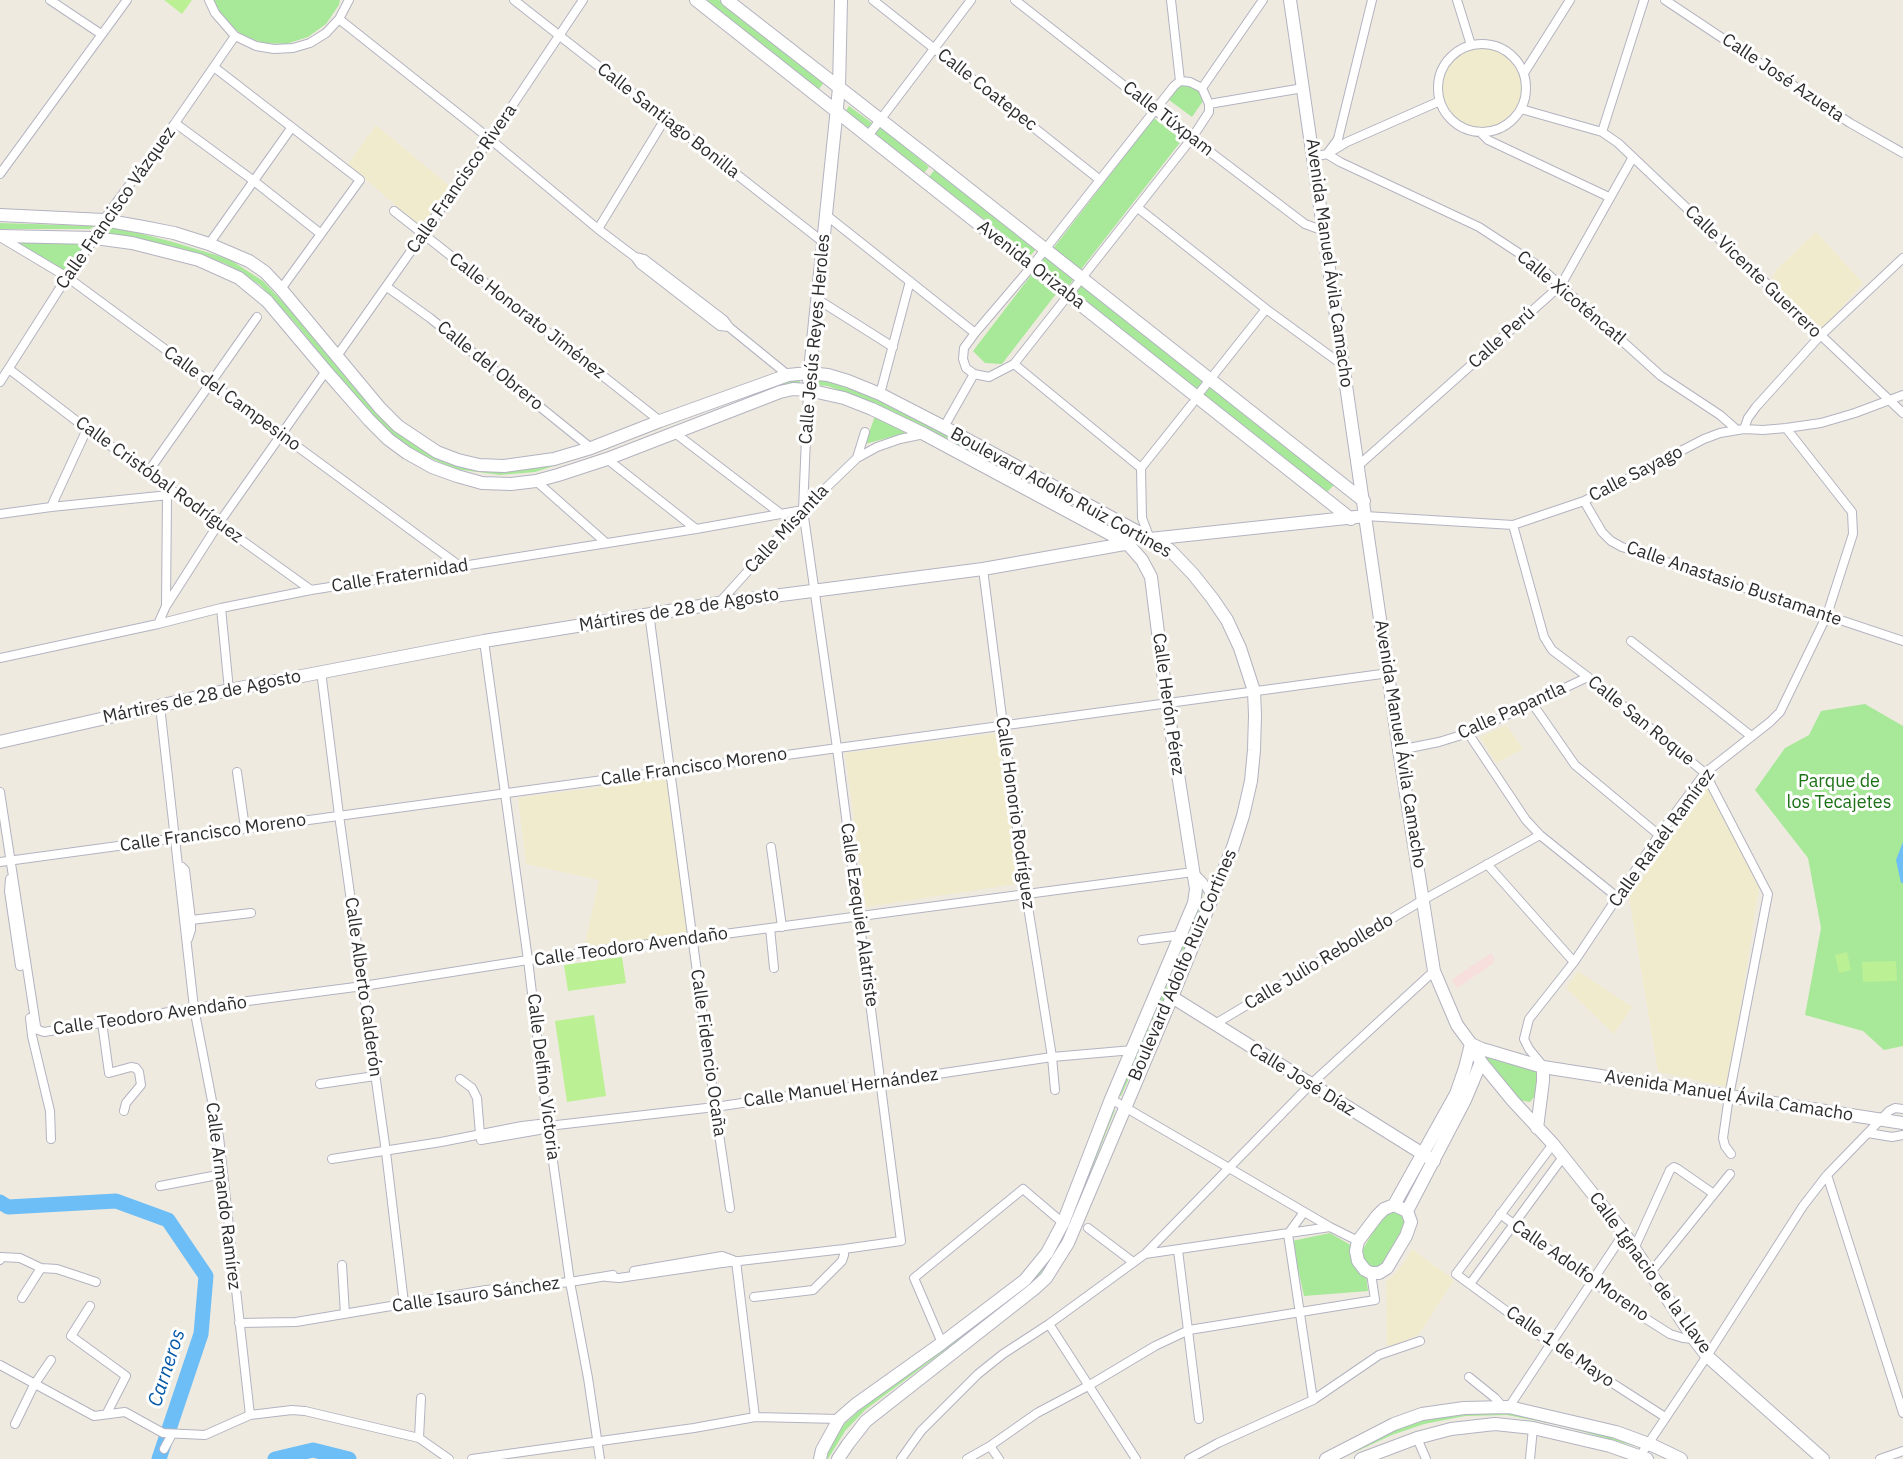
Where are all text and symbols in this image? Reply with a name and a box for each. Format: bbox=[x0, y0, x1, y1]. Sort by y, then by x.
street label: Calle José Azueta bbox=[1718, 29, 1848, 127]
street label: Calle Coatepec bbox=[933, 44, 1041, 136]
street label: Calle Santiago Bonilla bbox=[592, 59, 744, 183]
street label: Calle Túxpam bbox=[1118, 77, 1218, 161]
street label: Calle Francisco Rivera bbox=[402, 100, 522, 258]
street label: Calle Francisco Vázquez bbox=[52, 123, 180, 293]
street label: Avenida Manuel Ávila Camacho bbox=[1301, 137, 1357, 389]
street label: Calle Vicente Guerrero bbox=[1680, 201, 1826, 343]
street label: Avenida Orizaba bbox=[973, 216, 1089, 314]
street label: Calle Jesús Reyes Heroles bbox=[795, 233, 835, 445]
street label: Calle Xicoténcatl bbox=[1512, 246, 1630, 350]
street label: Calle Honorato Jiménez bbox=[445, 248, 609, 384]
street label: Calle Perú bbox=[1464, 303, 1540, 373]
street label: Calle del Obrero bbox=[433, 317, 547, 415]
street label: Calle del Campesino bbox=[159, 342, 305, 456]
street label: Calle Cristóbal Rodríguez bbox=[71, 412, 247, 548]
street label: Boulevard Adolfo Ruiz Cortines bbox=[947, 423, 1175, 563]
street label: Calle Sayago bbox=[1585, 441, 1687, 507]
street label: Calle Misantla bbox=[741, 480, 833, 578]
street label: Calle Anastasio Bustamante bbox=[1623, 537, 1845, 631]
street label: Calle Fraternidad bbox=[330, 555, 470, 597]
street label: Mártires de 28 de Agosto bbox=[578, 584, 780, 636]
street label: Avenida Manuel Ávila Camacho bbox=[1370, 618, 1430, 870]
street label: Calle Herón Pérez bbox=[1147, 632, 1189, 776]
street label: Mártires de 28 de Agosto bbox=[101, 665, 303, 729]
street label: Calle San Roque bbox=[1583, 671, 1699, 771]
street label: Calle Papantla bbox=[1455, 678, 1569, 744]
street label: Calle Honorio Rodríguez bbox=[991, 716, 1039, 910]
street label: Calle Francisco Moreno bbox=[600, 743, 788, 791]
street label: Calle Rafaél Ramírez bbox=[1605, 765, 1719, 911]
park label: Parque de los Tecajetes bbox=[1787, 771, 1891, 814]
street label: Calle Francisco Moreno bbox=[119, 809, 307, 857]
street label: Calle Ezequiel Alatriste bbox=[835, 822, 883, 1008]
street label: Boulevard Adolfo Ruiz Cortines bbox=[1124, 846, 1242, 1084]
street label: Calle Alberto Calderón bbox=[340, 896, 386, 1078]
street label: Calle Julio Rebolledo bbox=[1241, 909, 1397, 1015]
street label: Calle Teodoro Avendaño bbox=[533, 923, 729, 971]
street label: Calle Fidencio Ocaña bbox=[686, 968, 730, 1138]
street label: Calle Teodoro Avendaño bbox=[52, 992, 248, 1040]
street label: Calle Delfino Victoria bbox=[522, 992, 564, 1162]
street label: Calle José Díaz bbox=[1245, 1039, 1359, 1121]
street label: Calle Manuel Hernández bbox=[742, 1064, 940, 1112]
street label: Avenida Manuel Ávila Camacho bbox=[1603, 1066, 1855, 1126]
street label: Calle Armando Ramírez bbox=[201, 1101, 245, 1291]
street label: Calle Ignacio de la Llave bbox=[1584, 1188, 1716, 1358]
street label: Calle Adolfo Moreno bbox=[1507, 1215, 1653, 1327]
street label: Calle Isauro Sánchez bbox=[391, 1273, 561, 1317]
street label: Calle 1 de Mayo bbox=[1502, 1302, 1618, 1392]
water label: Carneros bbox=[143, 1326, 191, 1410]

